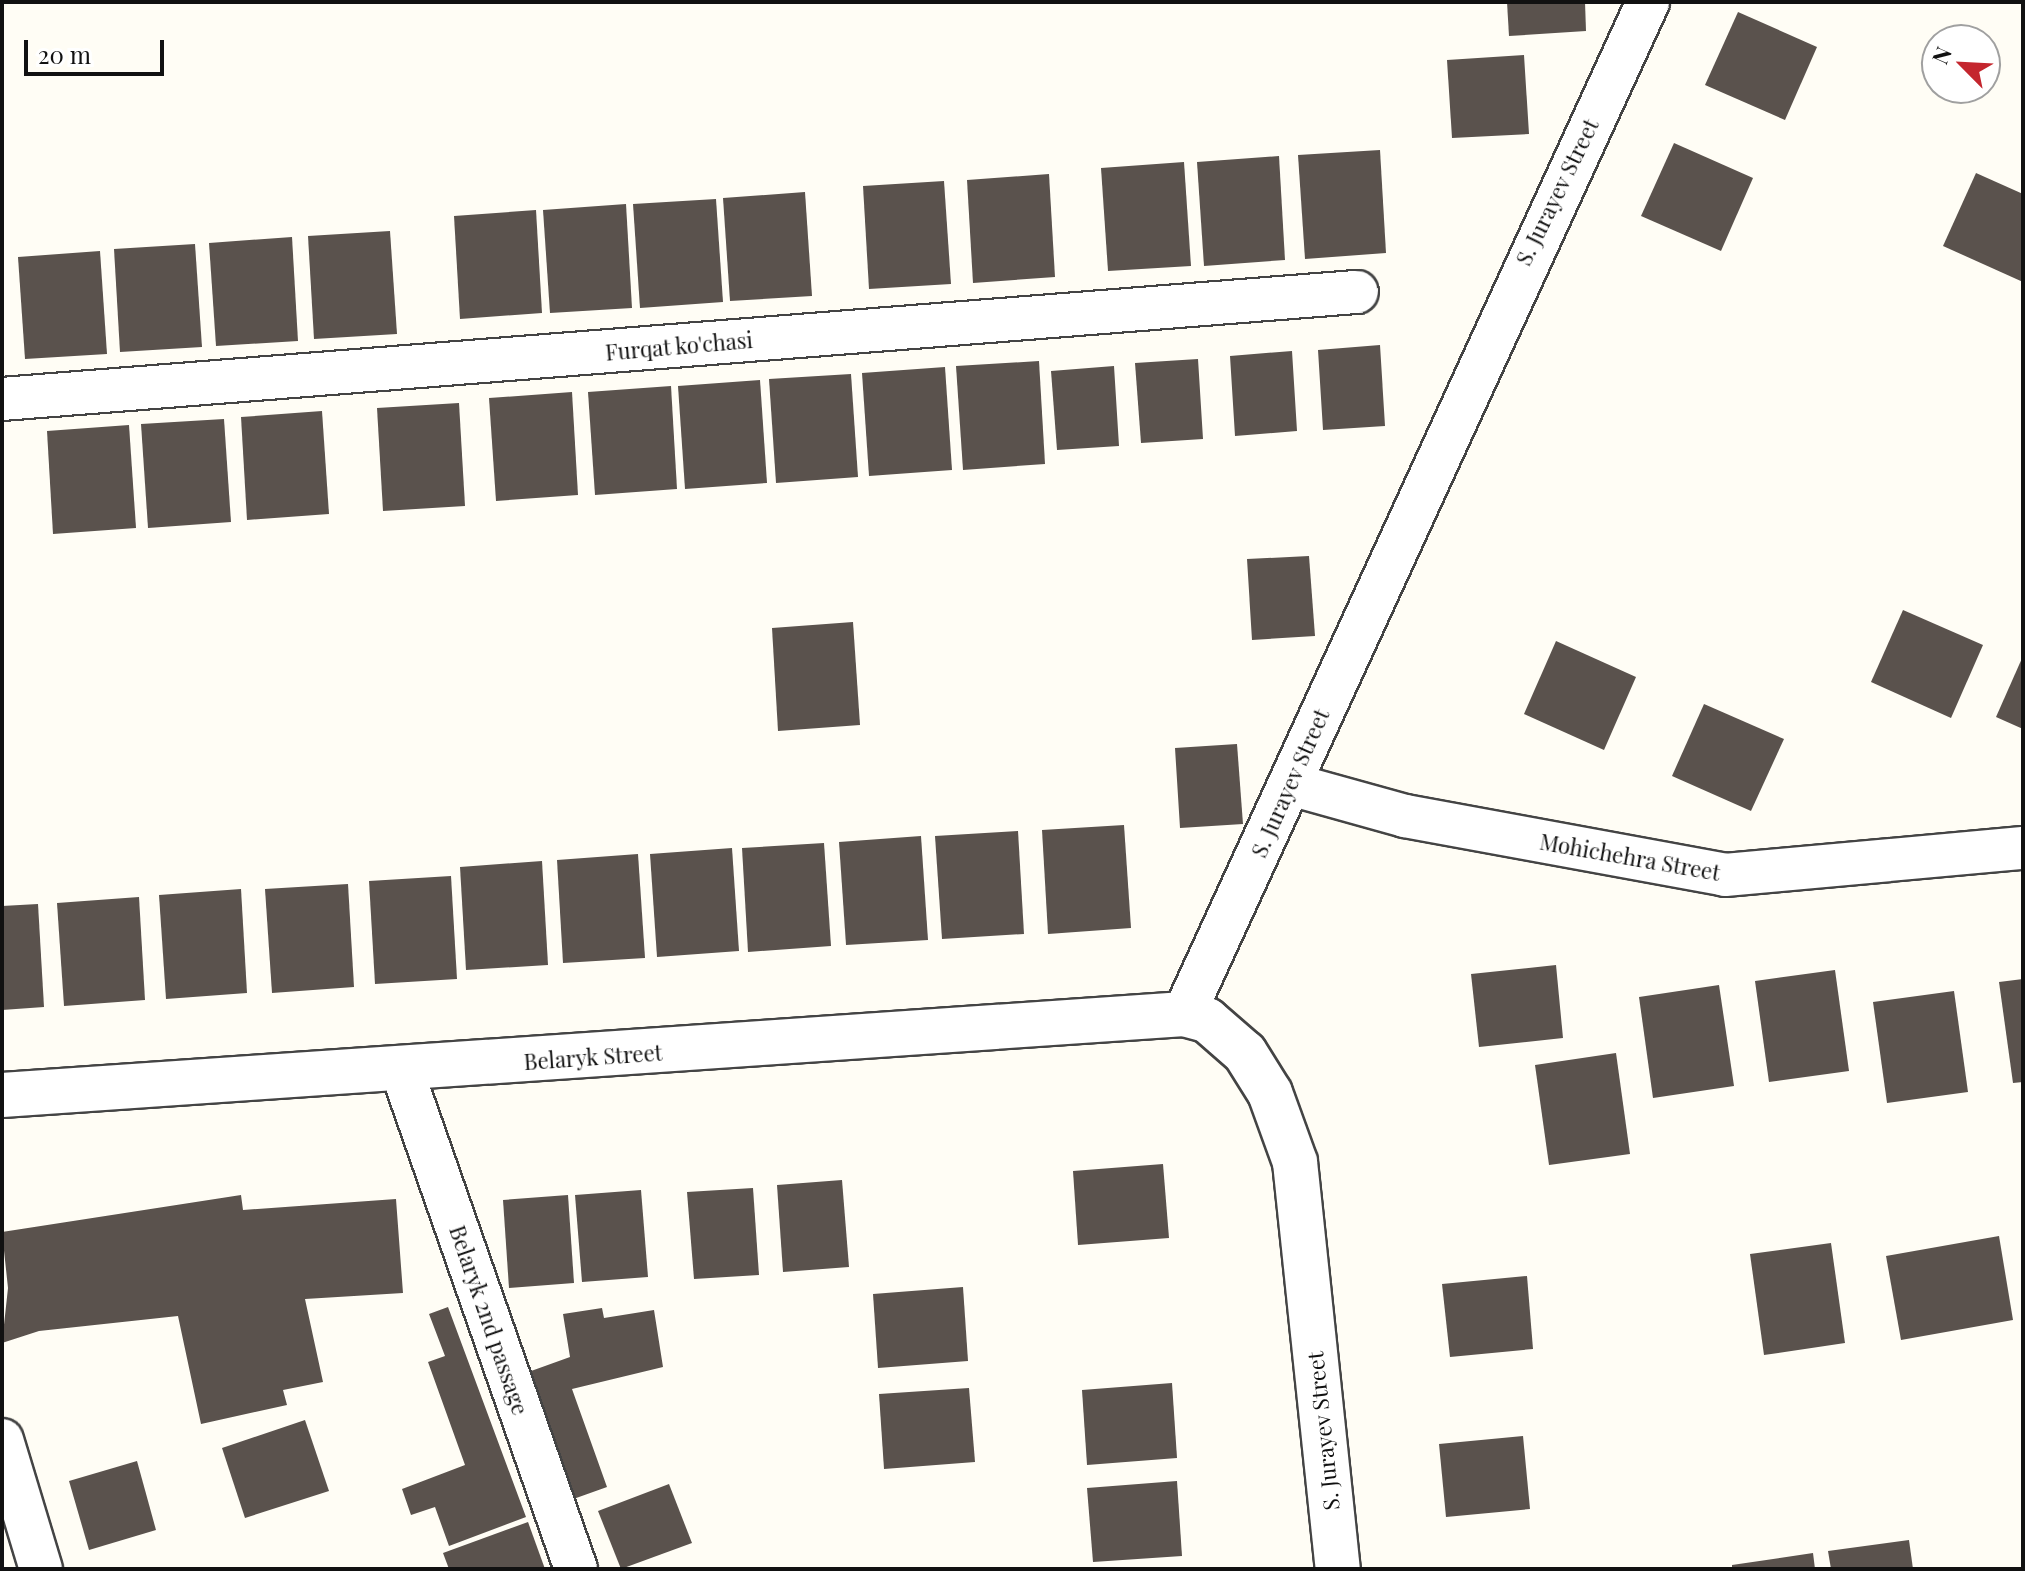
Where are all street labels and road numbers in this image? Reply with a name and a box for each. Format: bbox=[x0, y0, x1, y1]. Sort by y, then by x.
street label: S. Jurayev Street bbox=[1510, 114, 1604, 270]
street label: Furqat ko'chasi bbox=[604, 326, 754, 366]
street label: S. Jurayev Street bbox=[1245, 704, 1335, 862]
street label: Mohichehra Street bbox=[1538, 828, 1722, 886]
street label: Belaryk Street bbox=[523, 1039, 663, 1075]
street label: Belaryk 2nd passage bbox=[444, 1222, 534, 1418]
street label: S. Jurayev Street bbox=[1301, 1350, 1345, 1512]

